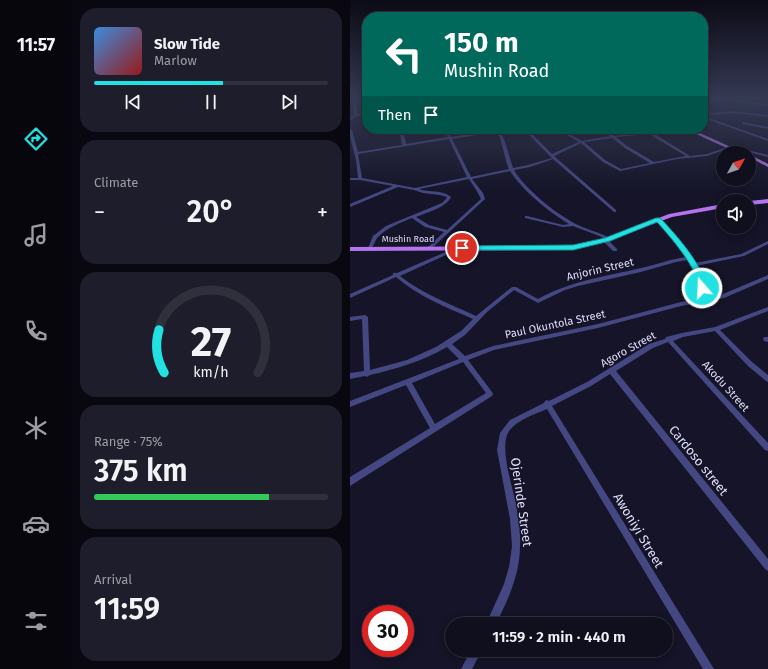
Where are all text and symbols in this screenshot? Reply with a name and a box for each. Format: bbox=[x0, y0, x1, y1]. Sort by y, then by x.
text: 150 m bbox=[444, 26, 519, 59]
icon: left bbox=[378, 28, 430, 80]
text: 11:57 bbox=[17, 34, 55, 56]
text: Slow Tide bbox=[154, 35, 220, 53]
text: Marlow bbox=[154, 53, 197, 68]
text: Mushin Road bbox=[444, 60, 549, 82]
icon: previous bbox=[122, 91, 144, 113]
icon: pause bbox=[200, 91, 222, 113]
icon: next bbox=[278, 91, 300, 113]
icon: arrive bbox=[420, 104, 442, 126]
text: Then bbox=[378, 106, 412, 124]
icon: directions bbox=[22, 125, 50, 153]
north arrow bbox=[716, 146, 756, 186]
map controls bbox=[716, 146, 756, 234]
text: Climate bbox=[94, 175, 138, 190]
text: 20° bbox=[187, 194, 235, 230]
button: sound bbox=[716, 194, 756, 234]
text: − bbox=[94, 199, 105, 226]
text: + bbox=[317, 199, 328, 226]
icon: music bbox=[22, 221, 50, 249]
pin bbox=[445, 231, 479, 265]
street label: Mushin Road bbox=[382, 234, 434, 244]
icon: arrive bbox=[451, 237, 473, 259]
street label: Anjorin Street bbox=[565, 255, 635, 284]
position arrow bbox=[681, 267, 723, 309]
street label: Paul Okuntola Street bbox=[504, 307, 607, 341]
text: 27 bbox=[191, 316, 231, 366]
icon: phone bbox=[22, 317, 50, 345]
street label: Agoro Street bbox=[598, 329, 658, 370]
street label: Akodu Street bbox=[699, 358, 752, 414]
text: km/h bbox=[193, 363, 229, 380]
icon: climate bbox=[22, 414, 50, 442]
street label: Cardoso street bbox=[666, 422, 732, 499]
text: Range · 75% bbox=[94, 434, 163, 449]
text: 375 km bbox=[94, 453, 188, 489]
street label: Ojerinde Street bbox=[508, 457, 535, 548]
street label: Awoniyi Street bbox=[610, 490, 667, 571]
icon: car bbox=[22, 510, 50, 538]
text: Arrival bbox=[94, 572, 132, 587]
text: 11:59 bbox=[94, 591, 160, 627]
speed limit sign: 30 bbox=[362, 605, 414, 657]
icon: filters bbox=[22, 607, 50, 635]
text: 11:59 · 2 min · 440 m bbox=[492, 628, 626, 646]

